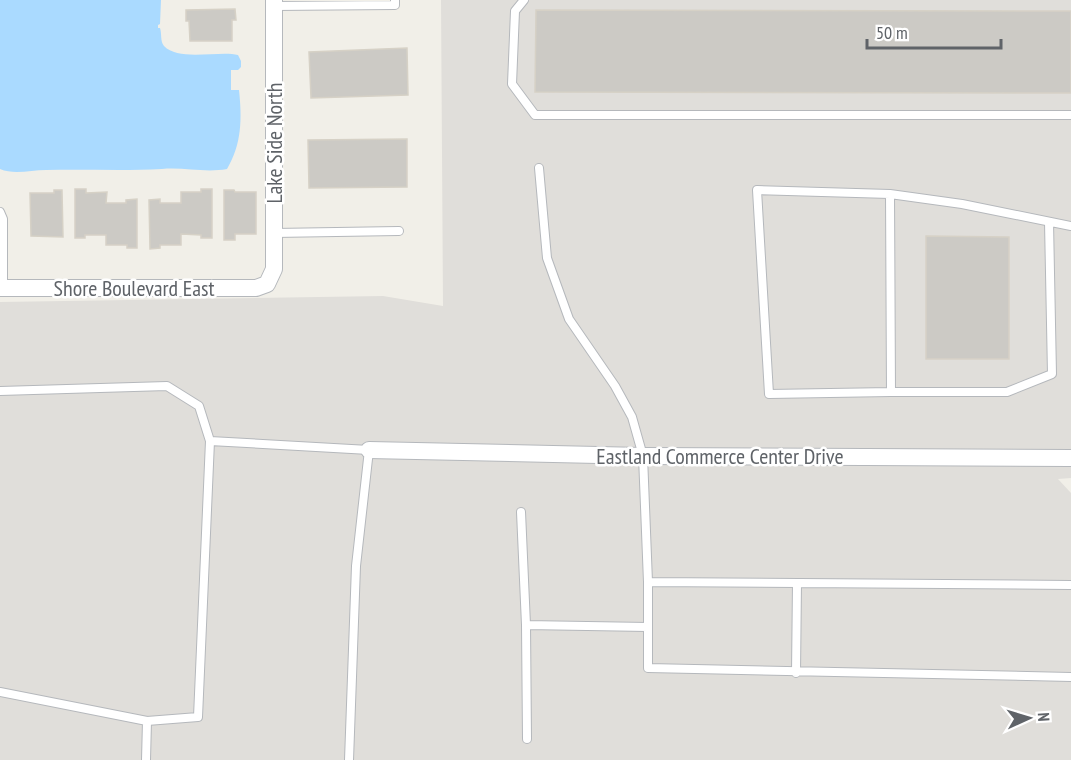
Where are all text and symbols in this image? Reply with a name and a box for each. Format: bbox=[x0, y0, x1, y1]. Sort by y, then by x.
scale bar bbox=[867, 12, 1000, 50]
text: 50 m bbox=[876, 21, 908, 44]
street label: Lake Side North bbox=[260, 83, 288, 203]
street label: Shore Boulevard East bbox=[54, 274, 214, 302]
street label: Eastland Commerce Center Drive bbox=[596, 442, 844, 470]
north arrow bbox=[999, 688, 1059, 748]
text: N bbox=[1034, 712, 1054, 722]

